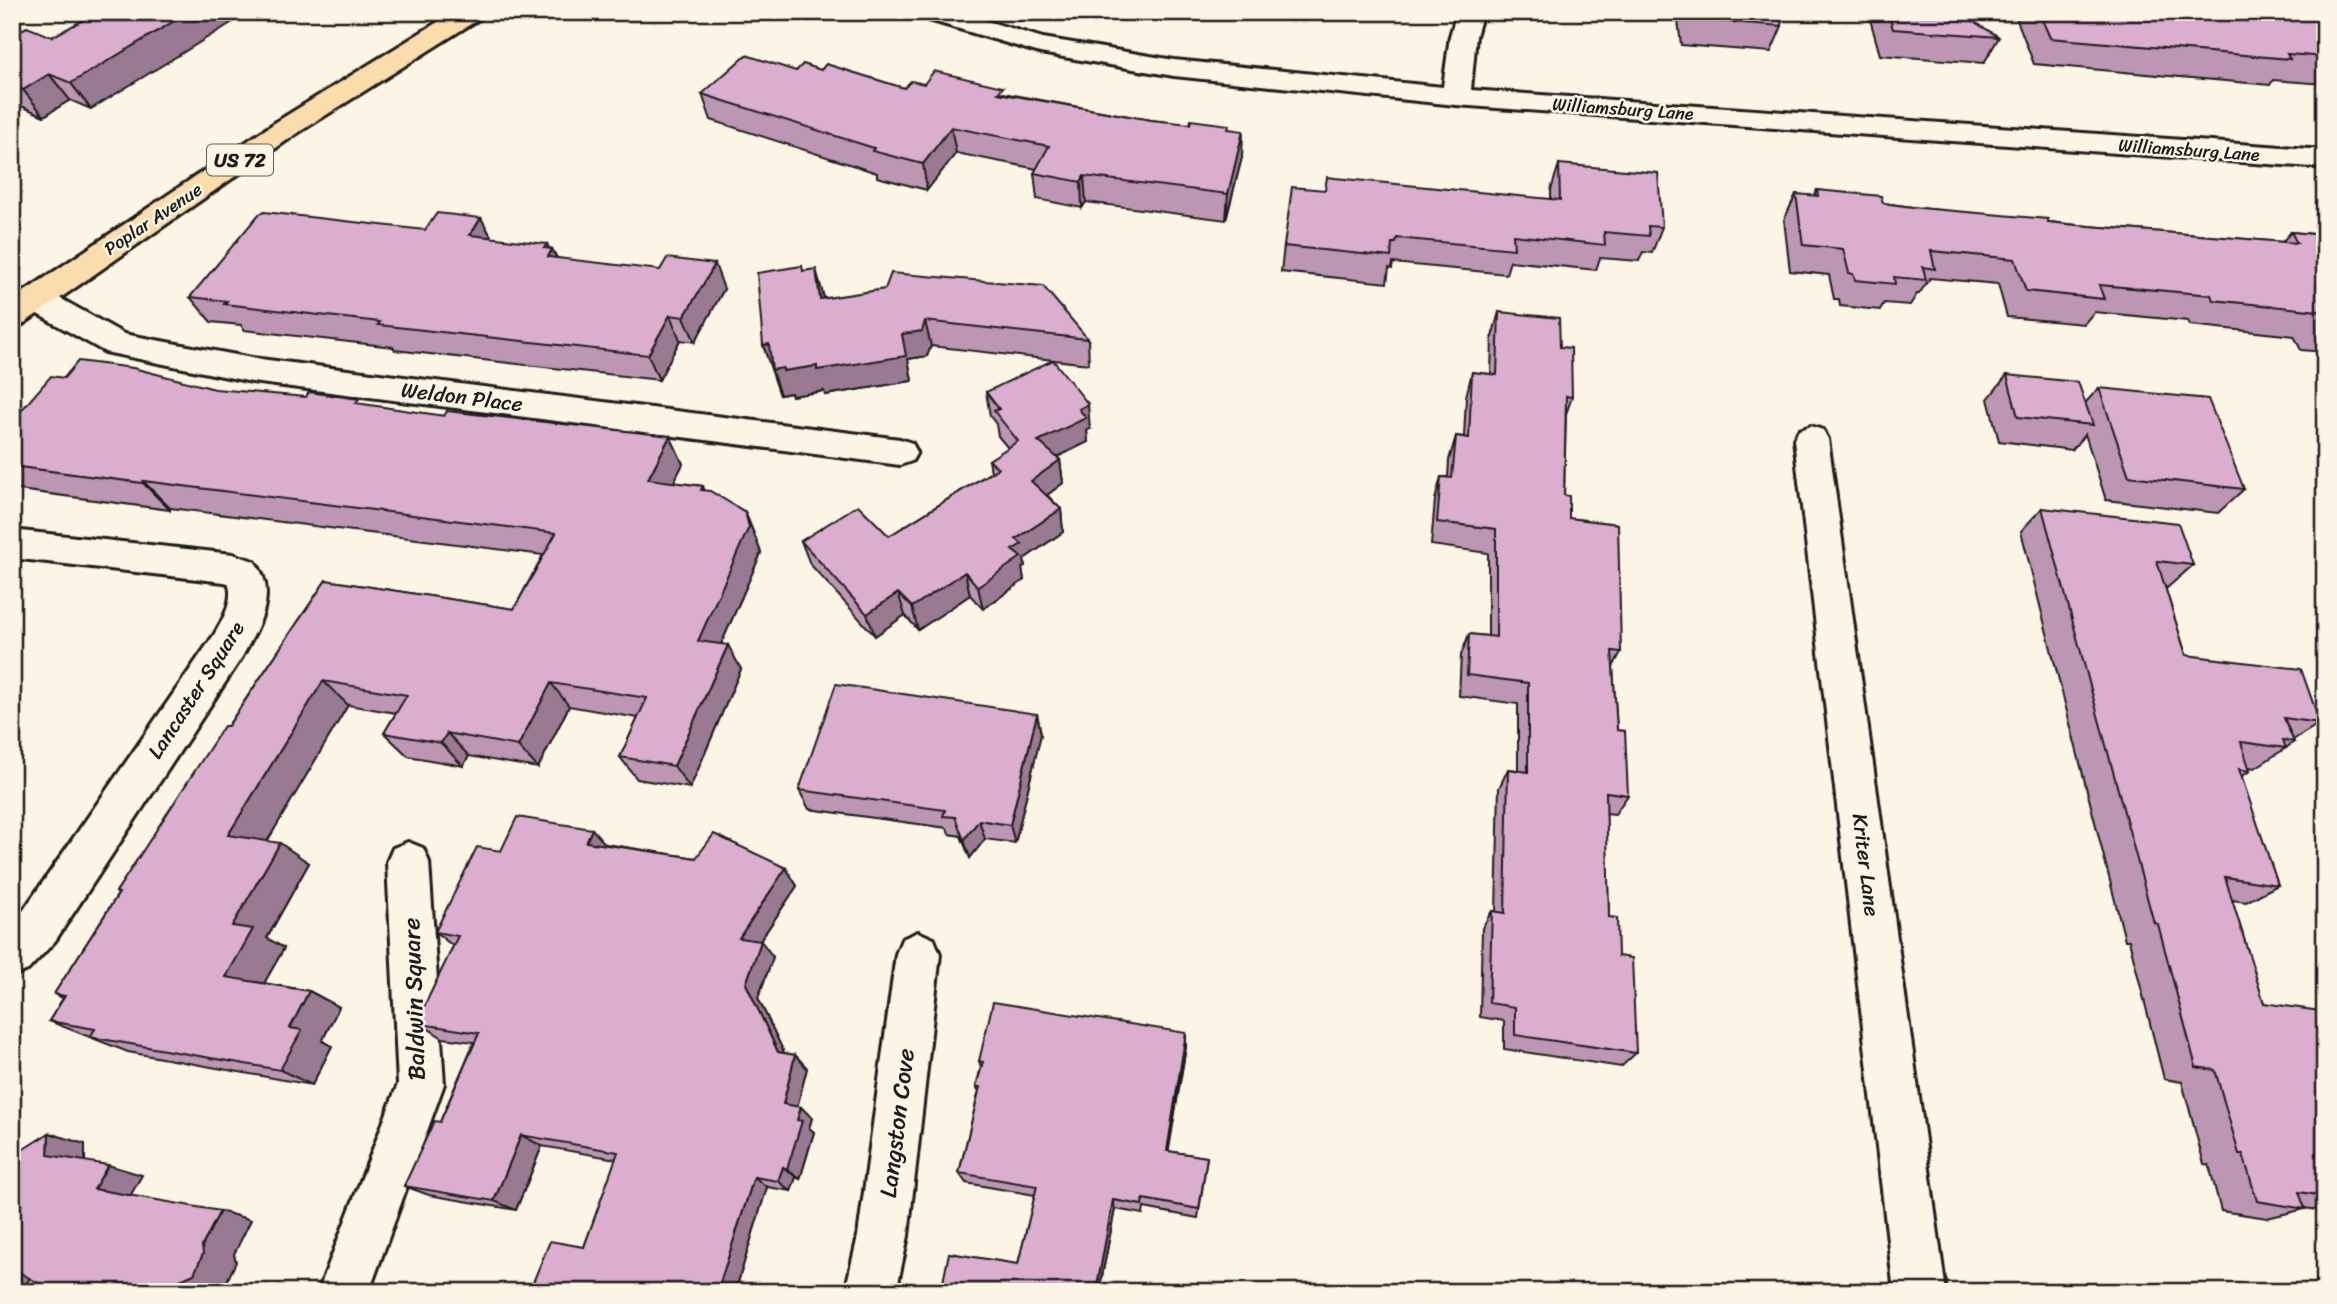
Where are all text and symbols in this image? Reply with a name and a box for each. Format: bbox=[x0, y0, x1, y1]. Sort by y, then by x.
street label: Williamsburg Lane bbox=[1551, 88, 1695, 130]
street label: Williamsburg Lane bbox=[2117, 129, 2261, 171]
road number: US 72 bbox=[207, 144, 273, 176]
street label: Poplar Avenue bbox=[97, 174, 209, 264]
street label: Weldon Place bbox=[399, 371, 525, 423]
street label: Lancaster Square bbox=[137, 613, 255, 767]
street label: Kriter Lane bbox=[1841, 811, 1891, 919]
street label: Baldwin Square bbox=[390, 917, 438, 1081]
street label: Langston Cove bbox=[867, 1046, 927, 1200]

